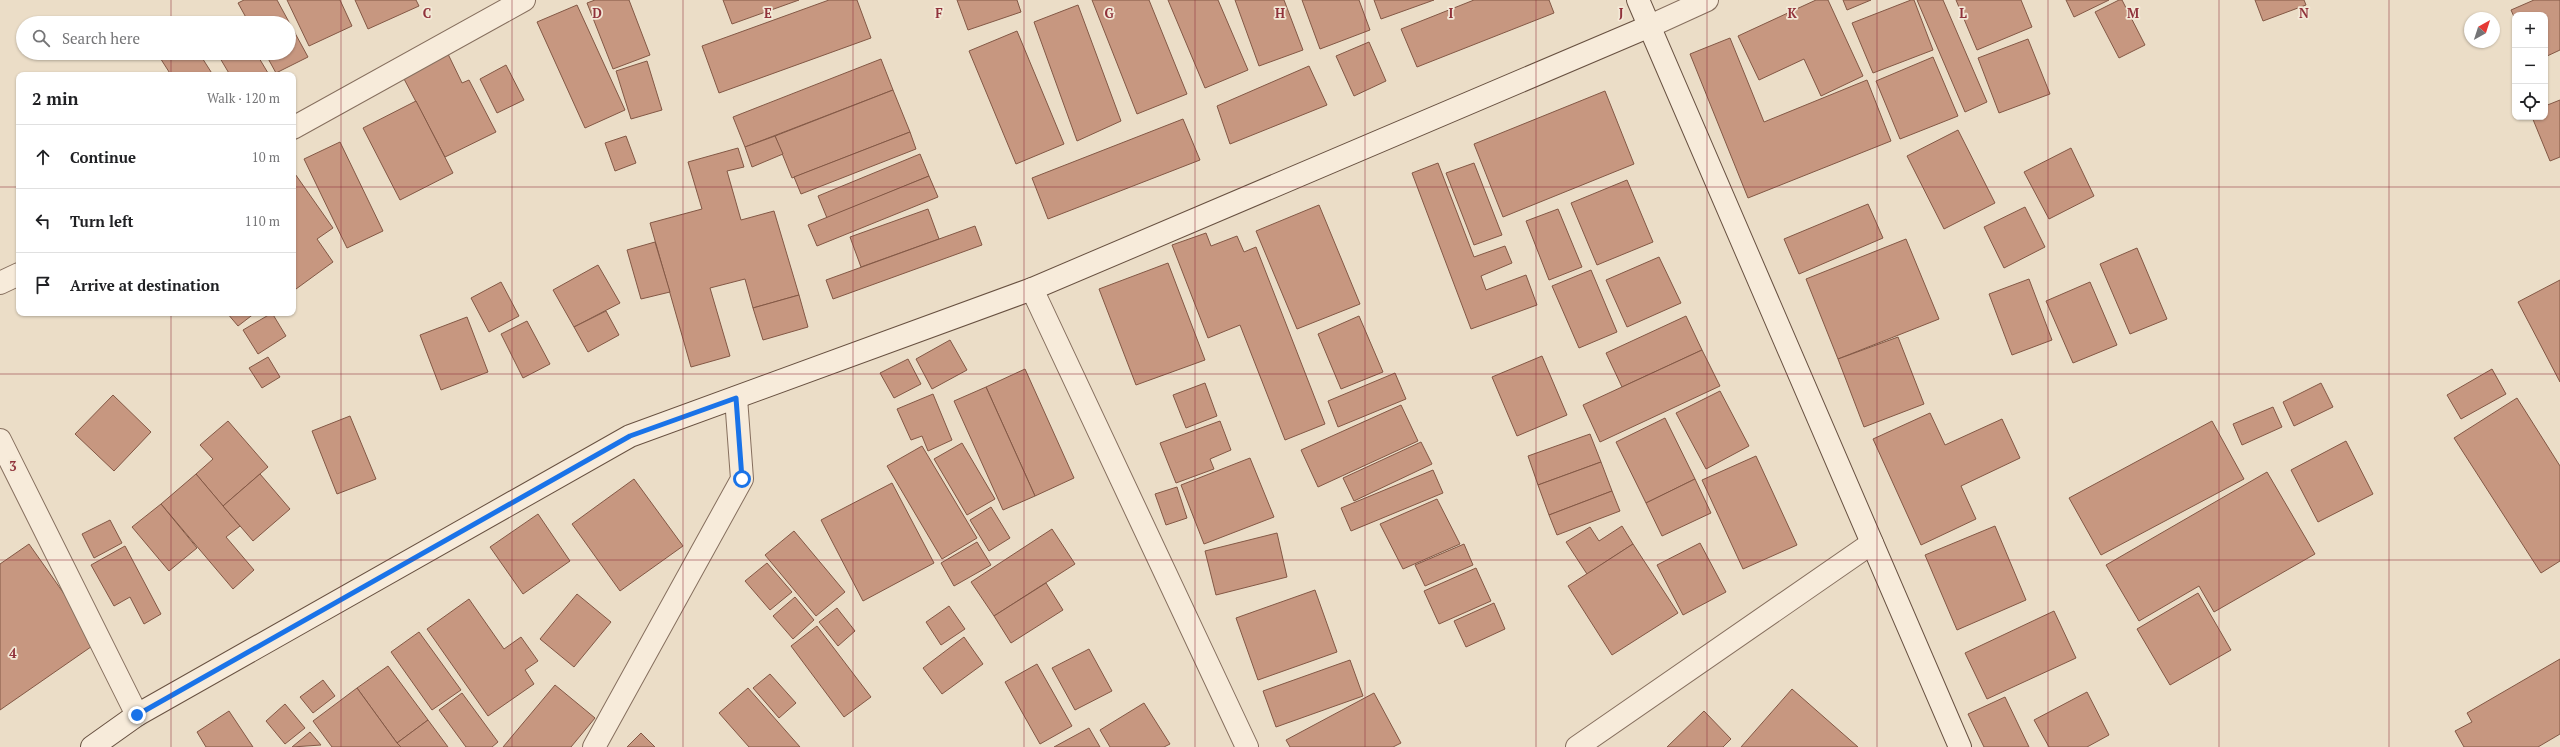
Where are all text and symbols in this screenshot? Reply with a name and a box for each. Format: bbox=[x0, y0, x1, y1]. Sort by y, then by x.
text: C bbox=[423, 4, 431, 22]
text: D bbox=[592, 4, 602, 22]
text: E bbox=[764, 4, 772, 22]
text: F bbox=[935, 4, 943, 22]
text: G bbox=[1104, 4, 1114, 22]
text: H bbox=[1275, 4, 1285, 22]
text: I bbox=[1449, 4, 1454, 22]
text: J bbox=[1619, 4, 1624, 22]
text: K bbox=[1787, 4, 1797, 22]
text: L bbox=[1959, 4, 1967, 22]
text: M bbox=[2127, 4, 2139, 22]
text: N bbox=[2299, 4, 2309, 22]
north arrow bbox=[2464, 12, 2500, 48]
map controls bbox=[2512, 12, 2548, 120]
button: + bbox=[2512, 12, 2548, 48]
search box bbox=[16, 16, 296, 60]
icon: search bbox=[30, 27, 52, 49]
text: Search here bbox=[62, 28, 140, 48]
button: − bbox=[2512, 48, 2548, 84]
button: locate bbox=[2512, 84, 2548, 120]
text: 2 min bbox=[32, 87, 79, 110]
text: Walk · 120 m bbox=[207, 89, 280, 107]
icon: ahead bbox=[32, 146, 54, 168]
text: Continue bbox=[70, 147, 136, 167]
text: 10 m bbox=[252, 148, 280, 166]
icon: left bbox=[32, 210, 54, 232]
text: Turn left bbox=[70, 211, 134, 231]
text: 110 m bbox=[245, 212, 280, 230]
icon: arrive bbox=[32, 274, 54, 296]
text: Arrive at destination bbox=[70, 275, 220, 295]
text: 3 bbox=[9, 457, 17, 475]
route start bbox=[733, 470, 751, 488]
text: 4 bbox=[9, 644, 17, 662]
route end bbox=[128, 706, 146, 724]

